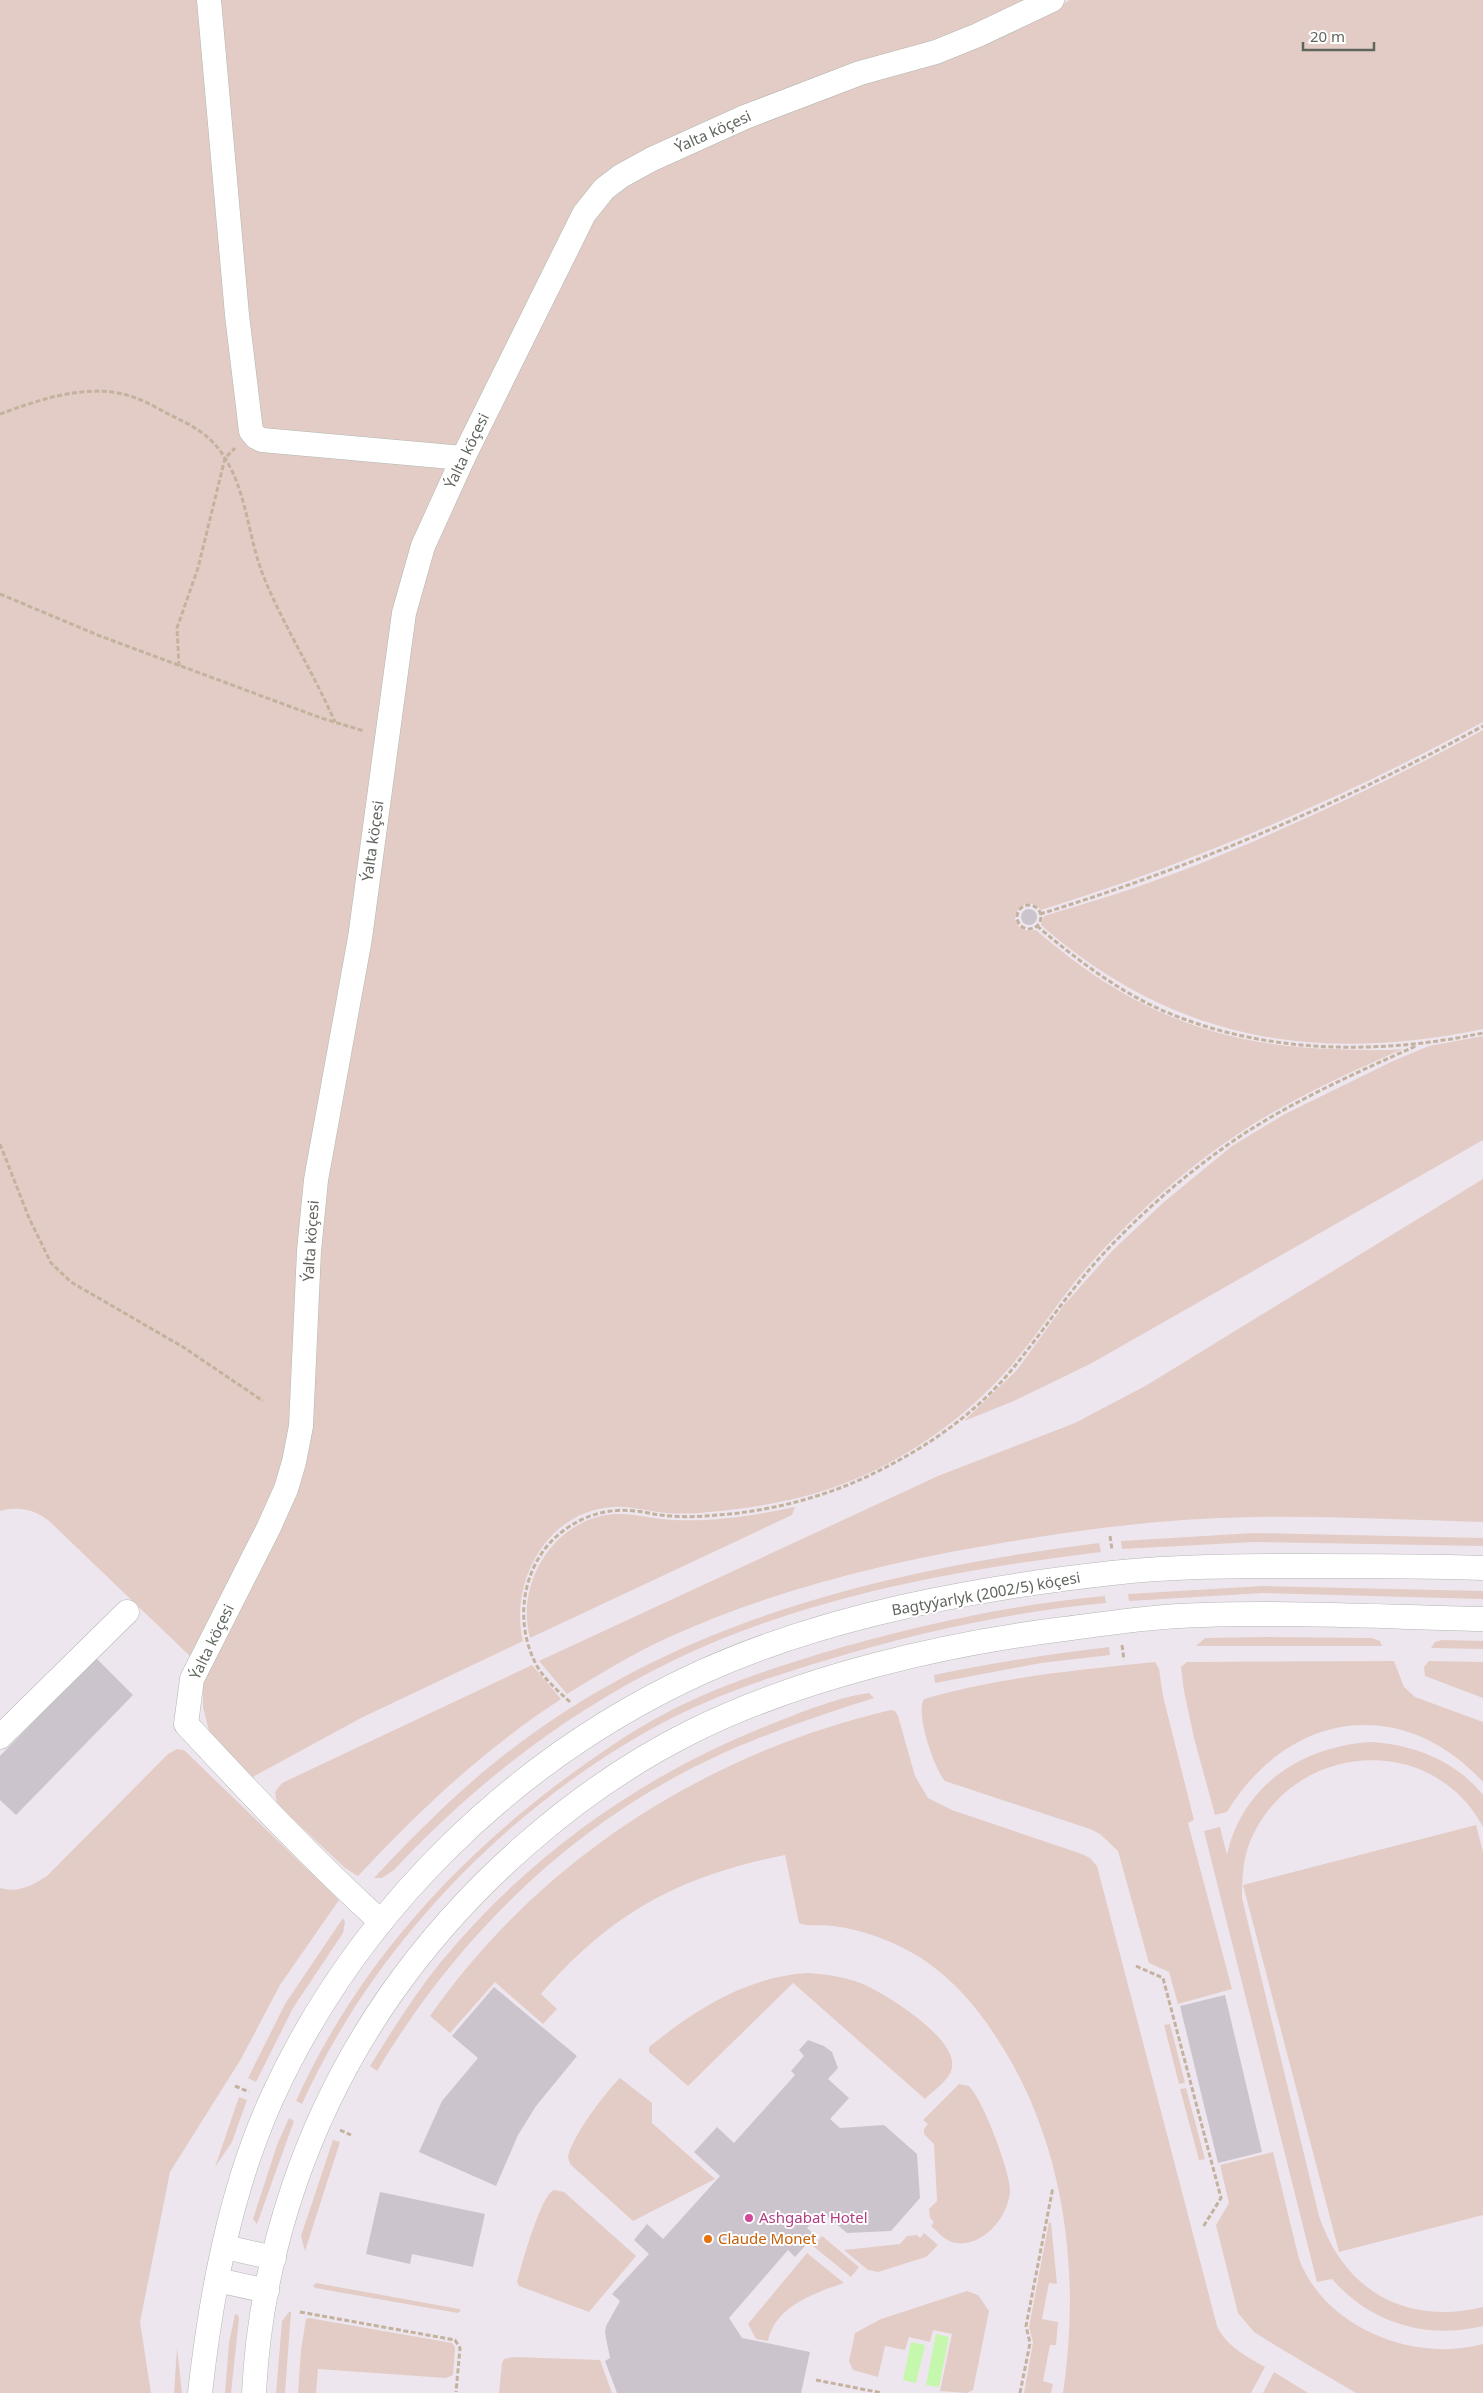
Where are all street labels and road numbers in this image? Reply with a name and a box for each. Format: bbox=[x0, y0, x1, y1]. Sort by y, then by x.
street label: Ýalta köçesi bbox=[671, 105, 754, 157]
street label: Ýalta köçesi bbox=[439, 410, 493, 492]
street label: Ýalta köçesi bbox=[356, 799, 388, 883]
street label: Ýalta köçesi bbox=[297, 1200, 323, 1282]
street label: Bagtyýarlyk (2002/5) köçesi bbox=[890, 1567, 1082, 1619]
street label: Ýalta köçesi bbox=[184, 1601, 238, 1683]

